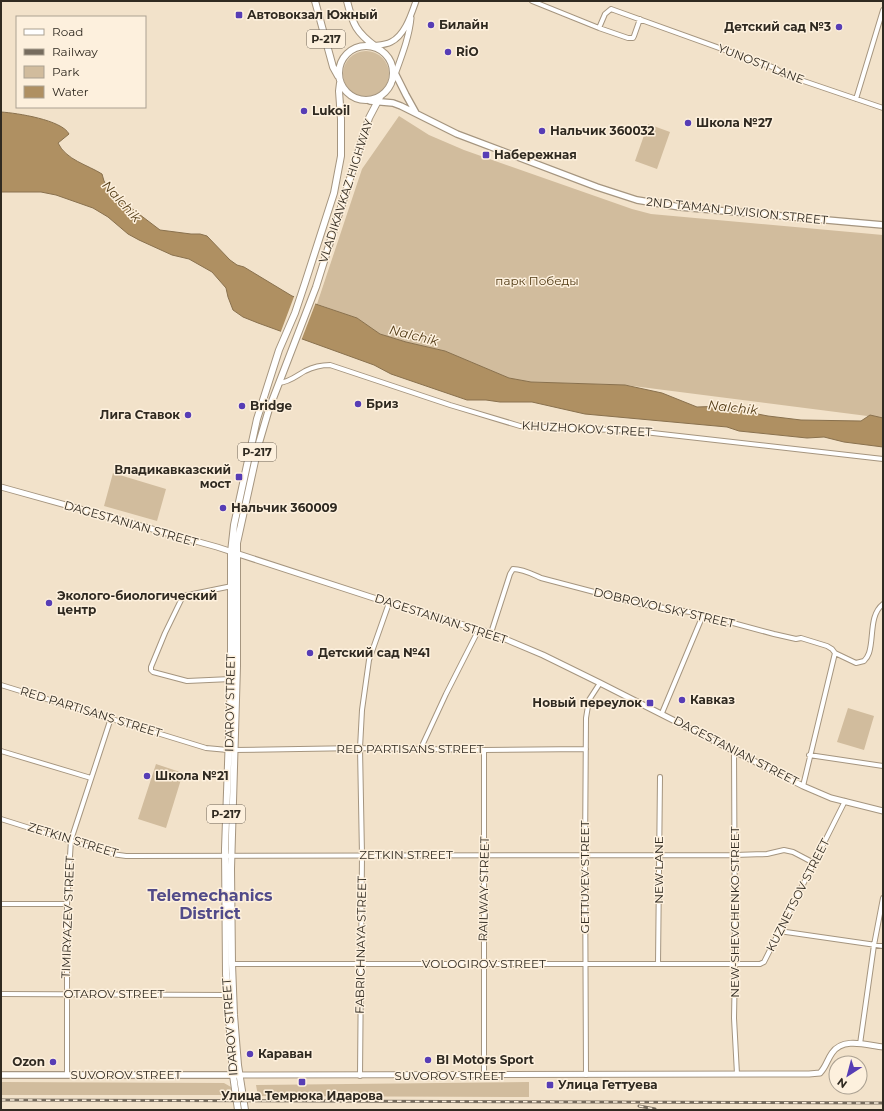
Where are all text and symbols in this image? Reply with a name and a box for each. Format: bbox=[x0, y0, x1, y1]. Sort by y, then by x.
place label: Автовокзал Южный bbox=[247, 7, 378, 22]
marker: Автовокзал Южный bbox=[234, 10, 244, 20]
legend bbox=[16, 16, 146, 108]
place label: Билайн bbox=[439, 17, 488, 32]
place label: Детский сад №3 bbox=[724, 19, 831, 34]
marker: Билайн bbox=[426, 20, 436, 30]
marker: Детский сад №3 bbox=[834, 22, 844, 32]
text: Road bbox=[52, 24, 83, 39]
road number: Р-217 bbox=[307, 30, 345, 48]
street label: YUNOSTI LANE bbox=[716, 40, 806, 87]
text: Railway bbox=[52, 44, 98, 59]
place label: RiO bbox=[456, 44, 479, 59]
marker: RiO bbox=[443, 47, 453, 57]
text: Park bbox=[52, 64, 80, 79]
text: Water bbox=[52, 84, 89, 99]
place label: Lukoil bbox=[312, 103, 350, 118]
marker: Lukoil bbox=[299, 106, 309, 116]
place label: Школа №27 bbox=[696, 115, 773, 130]
street label: VLADIKAVKAZ HIGHWAY bbox=[315, 117, 376, 265]
marker: Школа №27 bbox=[683, 118, 693, 128]
place label: Нальчик 360032 bbox=[550, 123, 655, 138]
marker: Нальчик 360032 bbox=[537, 126, 547, 136]
place label: Набережная bbox=[494, 147, 577, 162]
marker: Набережная bbox=[481, 150, 491, 160]
water label: Nalchik bbox=[99, 177, 146, 226]
street label: 2ND TAMAN DIVISION STREET bbox=[645, 194, 829, 228]
park label: парк Победы bbox=[495, 273, 579, 288]
water label: Nalchik bbox=[388, 321, 441, 349]
place label: Бриз bbox=[366, 396, 399, 411]
water label: Nalchik bbox=[707, 396, 760, 418]
place label: Bridge bbox=[250, 398, 293, 413]
marker: Бриз bbox=[353, 399, 363, 409]
marker: Bridge bbox=[237, 401, 247, 411]
place label: Лига Ставок bbox=[100, 407, 180, 422]
marker: Лига Ставок bbox=[183, 410, 193, 420]
street label: KHUZHOKOV STREET bbox=[521, 418, 653, 439]
road number: Р-217 bbox=[238, 443, 276, 461]
place label: Владикавказский мост bbox=[114, 462, 232, 491]
marker: Владикавказский мост bbox=[234, 472, 244, 482]
street label: DAGESTANIAN STREET bbox=[62, 497, 200, 550]
place label: Нальчик 360009 bbox=[231, 500, 338, 515]
marker: Нальчик 360009 bbox=[218, 503, 228, 513]
street label: DOBROVOLSKY STREET bbox=[592, 584, 736, 631]
place label: Эколого-биологический центр bbox=[57, 588, 217, 617]
street label: DAGESTANIAN STREET bbox=[373, 590, 509, 647]
marker: Эколого-биологический центр bbox=[44, 598, 54, 608]
place label: Детский сад №41 bbox=[318, 645, 430, 660]
marker: Детский сад №41 bbox=[305, 648, 315, 658]
street label: IDAROV STREET bbox=[221, 654, 238, 752]
street label: RED PARTISANS STREET bbox=[18, 683, 164, 740]
place label: Кавказ bbox=[690, 692, 735, 707]
place label: Новый переулок bbox=[532, 695, 642, 710]
marker: Кавказ bbox=[677, 695, 687, 705]
marker: Новый переулок bbox=[645, 698, 655, 708]
street label: DAGESTANIAN STREET bbox=[671, 712, 801, 789]
street label: RED PARTISANS STREET bbox=[336, 741, 484, 756]
place label: Школа №21 bbox=[155, 768, 229, 783]
marker: Школа №21 bbox=[142, 771, 152, 781]
road number: Р-217 bbox=[207, 805, 245, 823]
street label: ZETKIN STREET bbox=[26, 819, 120, 860]
street label: GETTUYEV STREET bbox=[577, 820, 592, 934]
street label: NEW-SHEVCHENKO STREET bbox=[727, 826, 742, 998]
street label: RAILWAY STREET bbox=[475, 836, 492, 942]
street label: NEW LANE bbox=[651, 836, 666, 904]
street label: KUZNETSOV STREET bbox=[763, 836, 833, 954]
street label: ZETKIN STREET bbox=[359, 847, 453, 862]
street label: TIMIRYAZEV STREET bbox=[58, 855, 77, 979]
street label: FABRICHNAYA STREET bbox=[352, 876, 369, 1014]
district label: Telemechanics District bbox=[147, 886, 273, 923]
street label: VOLOGIROV STREET bbox=[422, 956, 546, 971]
street label: IDAROV STREET bbox=[219, 978, 240, 1076]
street label: OTAROV STREET bbox=[64, 986, 165, 1001]
place label: Караван bbox=[258, 1046, 312, 1061]
marker: Караван bbox=[245, 1049, 255, 1059]
place label: BI Motors Sport bbox=[436, 1052, 535, 1067]
place label: Ozon bbox=[12, 1054, 45, 1069]
marker: BI Motors Sport bbox=[423, 1055, 433, 1065]
north arrow bbox=[828, 1055, 868, 1095]
marker: Ozon bbox=[48, 1057, 58, 1067]
street label: SUVOROV STREET bbox=[71, 1067, 182, 1082]
street label: SUVOROV STREET bbox=[395, 1068, 506, 1083]
text: N bbox=[834, 1075, 850, 1091]
marker: Улица Темрюка Идарова bbox=[297, 1077, 307, 1087]
place label: Улица Геттуева bbox=[558, 1077, 658, 1092]
marker: Улица Геттуева bbox=[545, 1080, 555, 1090]
place label: Улица Темрюка Идарова bbox=[221, 1088, 383, 1103]

